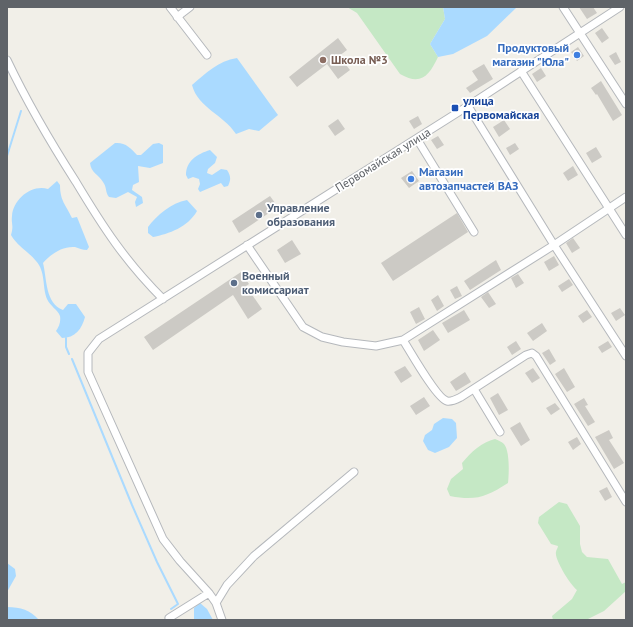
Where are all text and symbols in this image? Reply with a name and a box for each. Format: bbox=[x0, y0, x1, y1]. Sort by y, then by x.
place label: Продуктовый магазин "Юла" bbox=[492, 40, 569, 69]
marker: Продуктовый магазин "Юла" bbox=[572, 50, 582, 60]
place label: Школа №3 bbox=[331, 52, 388, 67]
marker: Школа №3 bbox=[318, 55, 328, 65]
place label: улица Первомайская bbox=[462, 93, 539, 122]
marker: улица Первомайская bbox=[450, 103, 460, 113]
street label: Первомайская улица bbox=[332, 124, 433, 195]
place label: Магазин автозапчастей ВАЗ bbox=[419, 164, 518, 193]
marker: Магазин автозапчастей ВАЗ bbox=[406, 174, 416, 184]
place label: Управление образования bbox=[266, 200, 335, 229]
marker: Управление образования bbox=[254, 210, 264, 220]
place label: Военный комиссариат bbox=[242, 268, 309, 297]
marker: Военный комиссариат bbox=[229, 278, 239, 288]

